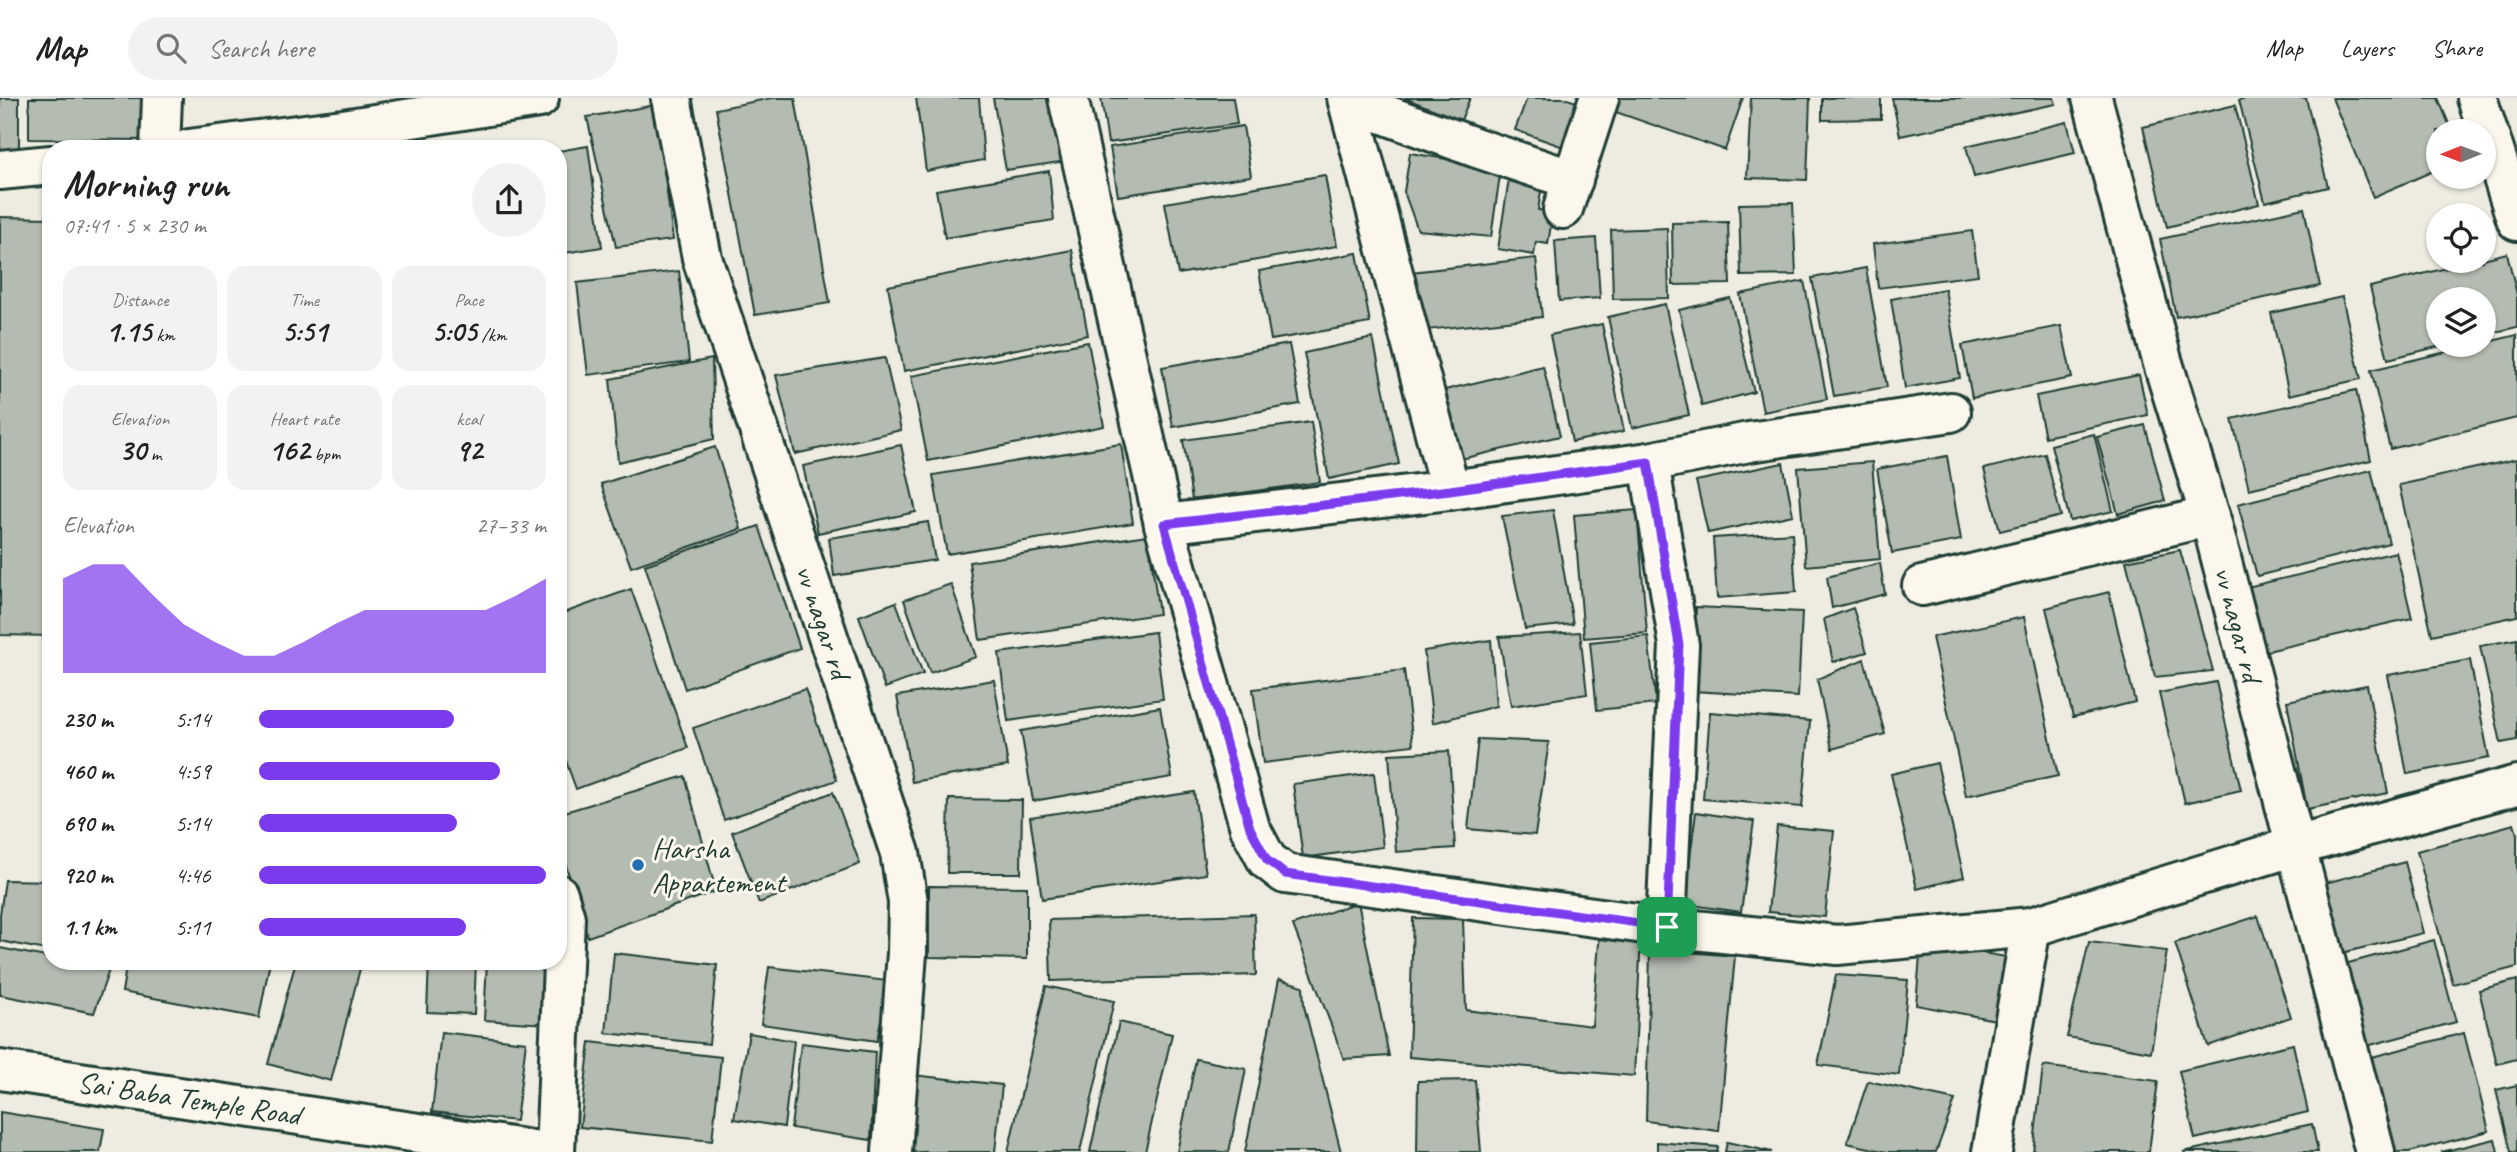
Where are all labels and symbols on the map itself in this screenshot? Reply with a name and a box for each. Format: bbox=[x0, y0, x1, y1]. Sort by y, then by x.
north arrow bbox=[2426, 119, 2496, 189]
street label: vv nagar rd bbox=[786, 560, 861, 687]
street label: vv nagar rd bbox=[2205, 563, 2272, 690]
place label: Harsha Appartement bbox=[652, 829, 788, 901]
marker: Harsha Appartement bbox=[630, 857, 646, 873]
pin bbox=[1637, 897, 1697, 957]
street label: Sai Baba Temple Road bbox=[75, 1063, 307, 1135]

